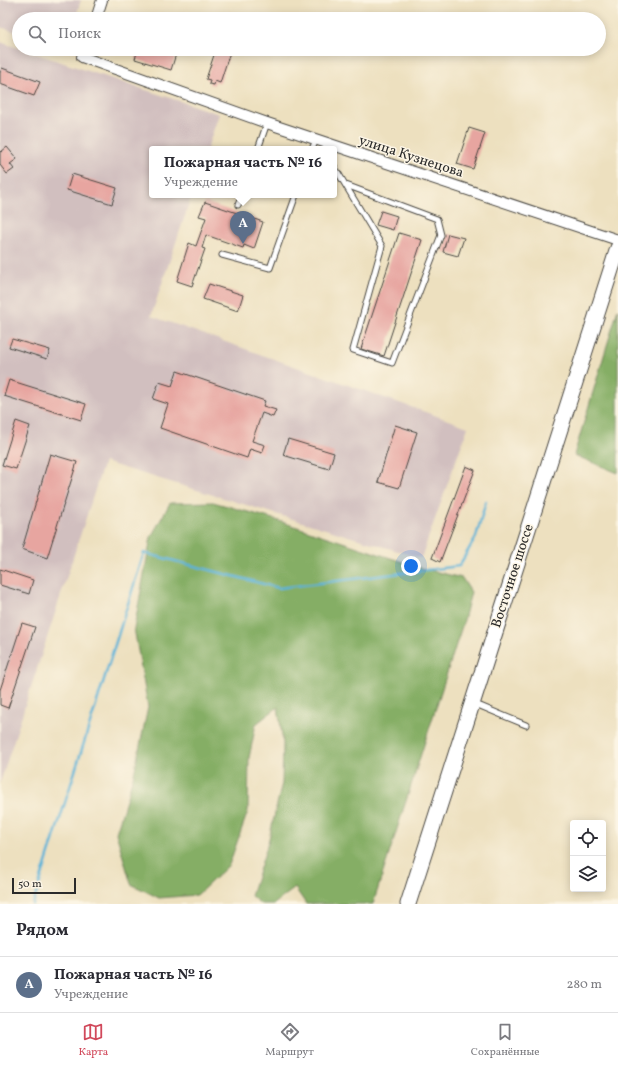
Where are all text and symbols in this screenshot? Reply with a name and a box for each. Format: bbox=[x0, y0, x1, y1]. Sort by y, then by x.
search box bbox=[12, 12, 606, 56]
icon: search bbox=[26, 23, 48, 45]
text: Поиск bbox=[58, 24, 101, 45]
street label: улица Кузнецова bbox=[356, 131, 466, 183]
popup bbox=[149, 146, 337, 198]
text: Пожарная часть № 16 bbox=[164, 153, 322, 174]
text: Учреждение bbox=[164, 174, 238, 192]
pin: A bbox=[230, 211, 256, 244]
street label: Восточное шоссе bbox=[487, 521, 539, 630]
your location bbox=[401, 556, 421, 576]
map controls bbox=[570, 820, 606, 892]
button: locate bbox=[570, 820, 606, 856]
button: layers bbox=[570, 856, 606, 892]
scale bar bbox=[12, 876, 76, 895]
text: 50 m bbox=[18, 877, 42, 892]
text: Рядом bbox=[16, 919, 69, 942]
text: Пожарная часть № 16 bbox=[54, 965, 212, 986]
text: A bbox=[24, 976, 34, 994]
text: 280 m bbox=[566, 976, 602, 994]
text: Учреждение bbox=[54, 986, 128, 1004]
tab: Карта bbox=[78, 1021, 108, 1060]
tab: Маршрут bbox=[265, 1021, 314, 1060]
tab: Сохранённые bbox=[471, 1021, 539, 1060]

